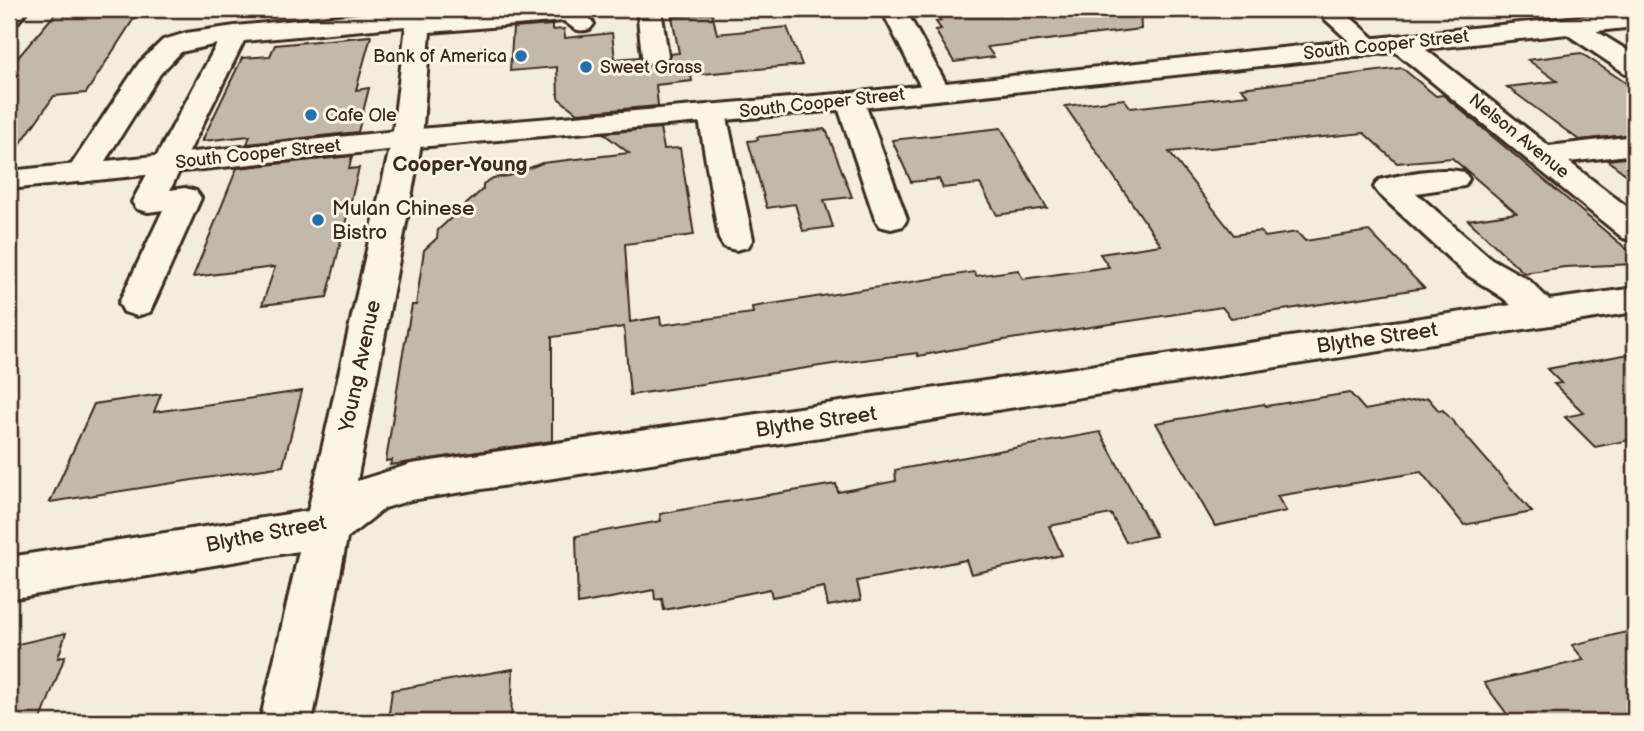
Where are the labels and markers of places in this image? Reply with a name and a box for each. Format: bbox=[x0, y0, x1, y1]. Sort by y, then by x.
place label: Bank of America bbox=[373, 46, 507, 67]
marker: Bank of America bbox=[513, 48, 529, 64]
place label: Sweet Grass bbox=[600, 57, 702, 78]
marker: Sweet Grass bbox=[578, 59, 594, 75]
place label: Cafe Ole bbox=[325, 105, 397, 126]
marker: Cafe Ole bbox=[303, 107, 319, 123]
place label: Mulan Chinese Bistro bbox=[332, 196, 474, 245]
marker: Mulan Chinese Bistro bbox=[310, 212, 326, 228]

